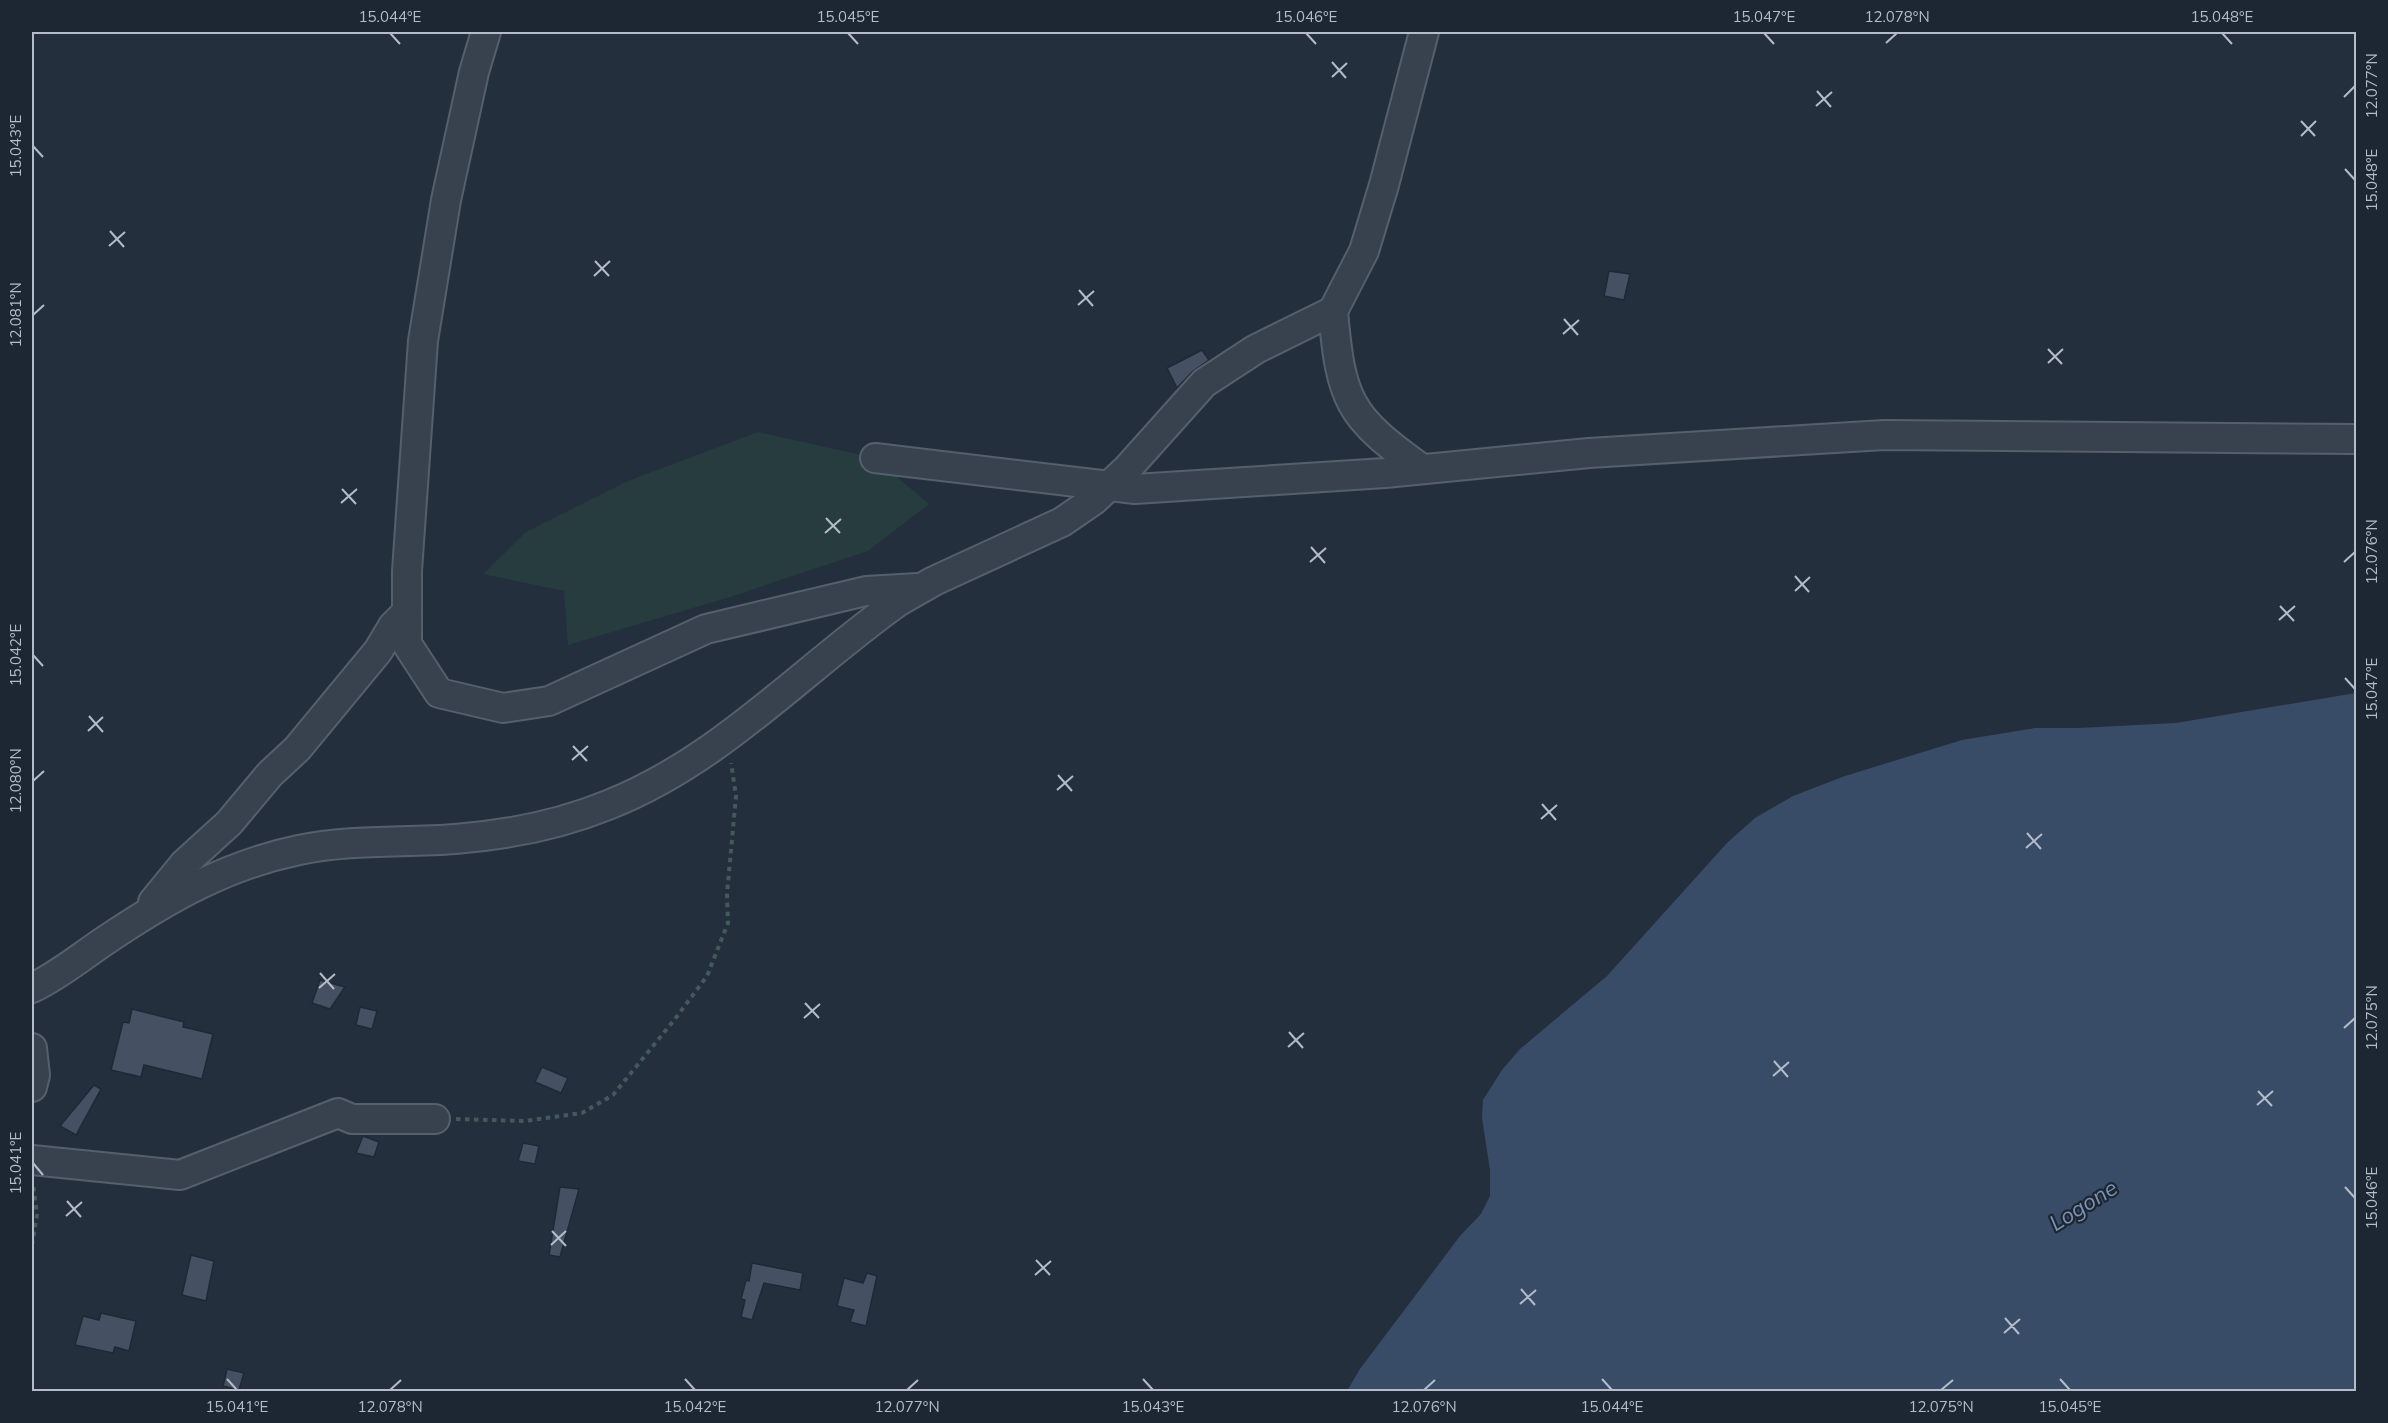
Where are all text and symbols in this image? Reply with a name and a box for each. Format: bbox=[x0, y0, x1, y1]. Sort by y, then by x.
text: 15.044°E bbox=[359, 7, 422, 26]
text: 15.045°E bbox=[817, 7, 880, 26]
text: 15.046°E bbox=[1275, 7, 1338, 26]
text: 15.047°E bbox=[1733, 7, 1796, 26]
text: 12.078°N bbox=[1864, 7, 1930, 26]
text: 15.048°E bbox=[2191, 7, 2254, 26]
text: 12.077°N bbox=[2362, 53, 2381, 119]
text: 15.043°E bbox=[6, 114, 25, 177]
text: 15.048°E bbox=[2362, 148, 2381, 211]
text: 12.081°N bbox=[6, 282, 25, 348]
text: 12.076°N bbox=[2362, 519, 2381, 585]
text: 15.042°E bbox=[6, 623, 25, 686]
text: 15.047°E bbox=[2362, 657, 2381, 720]
text: 12.080°N bbox=[6, 748, 25, 814]
text: 12.075°N bbox=[2362, 985, 2381, 1051]
text: 15.041°E bbox=[6, 1131, 25, 1194]
text: 15.046°E bbox=[2362, 1166, 2381, 1229]
water label: Logone bbox=[2044, 1173, 2122, 1237]
text: 15.041°E bbox=[206, 1397, 269, 1416]
text: 12.078°N bbox=[357, 1397, 423, 1416]
text: 15.042°E bbox=[664, 1397, 727, 1416]
text: 12.077°N bbox=[874, 1397, 940, 1416]
text: 15.043°E bbox=[1122, 1397, 1185, 1416]
text: 12.076°N bbox=[1391, 1397, 1457, 1416]
text: 15.044°E bbox=[1581, 1397, 1644, 1416]
text: 12.075°N bbox=[1908, 1397, 1974, 1416]
text: 15.045°E bbox=[2039, 1397, 2102, 1416]

